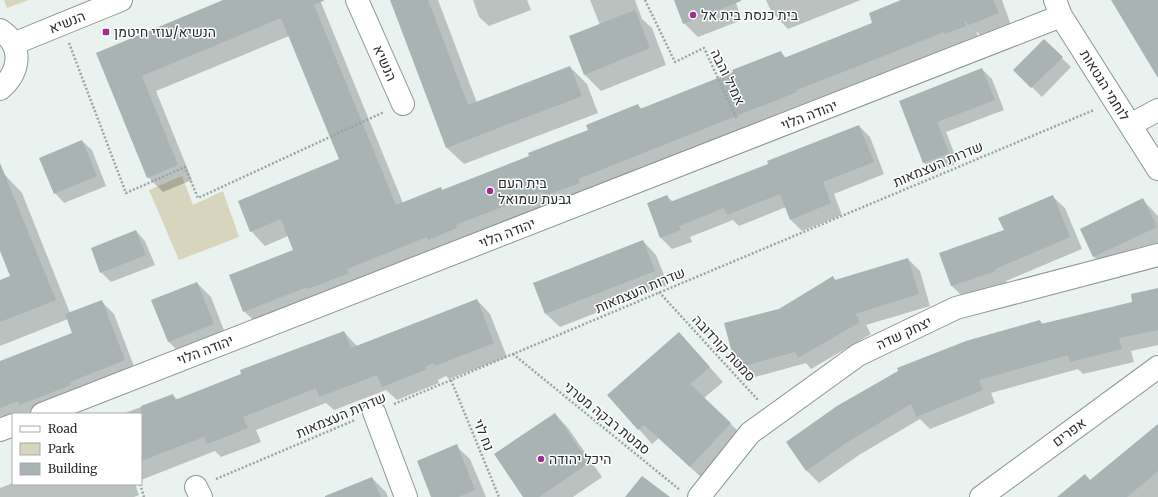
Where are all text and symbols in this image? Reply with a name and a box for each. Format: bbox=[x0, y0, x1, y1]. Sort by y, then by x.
place label: בית כנסת בית אל bbox=[701, 6, 799, 24]
street label: הנשיא bbox=[46, 7, 88, 37]
marker: בית כנסת בית אל bbox=[688, 10, 698, 20]
place label: הנשיא/עוזי חיטמן bbox=[114, 23, 216, 41]
marker: הנשיא/עוזי חיטמן bbox=[101, 27, 111, 37]
street label: הנשיא bbox=[369, 42, 401, 84]
street label: אמיל והבה bbox=[707, 46, 749, 108]
street label: לוחמי הגטאות bbox=[1076, 46, 1134, 124]
street label: יהודה הלוי bbox=[778, 96, 840, 134]
street label: שדרות העצמאות bbox=[890, 137, 986, 191]
place label: בית העם גבעת שמואל bbox=[498, 174, 571, 208]
marker: בית העם גבעת שמואל bbox=[485, 186, 495, 196]
street label: יהודה הלוי bbox=[476, 214, 538, 252]
street label: שדרות העצמאות bbox=[592, 263, 688, 317]
street label: סמטת קורדובה bbox=[688, 311, 760, 385]
street label: יצחק שדה bbox=[873, 312, 935, 354]
street label: יהודה הלוי bbox=[174, 331, 236, 369]
street label: סמטת רבקה מטרני bbox=[560, 377, 654, 459]
street label: שדרות העצמאות bbox=[293, 388, 389, 442]
legend bbox=[12, 413, 142, 485]
street label: אפרים bbox=[1048, 414, 1090, 450]
street label: נח לוי bbox=[470, 417, 498, 453]
text: Road bbox=[48, 421, 77, 436]
text: Park bbox=[48, 441, 75, 456]
place label: היכל יהודה bbox=[549, 450, 612, 468]
marker: היכל יהודה bbox=[536, 454, 546, 464]
text: Building bbox=[48, 461, 98, 476]

